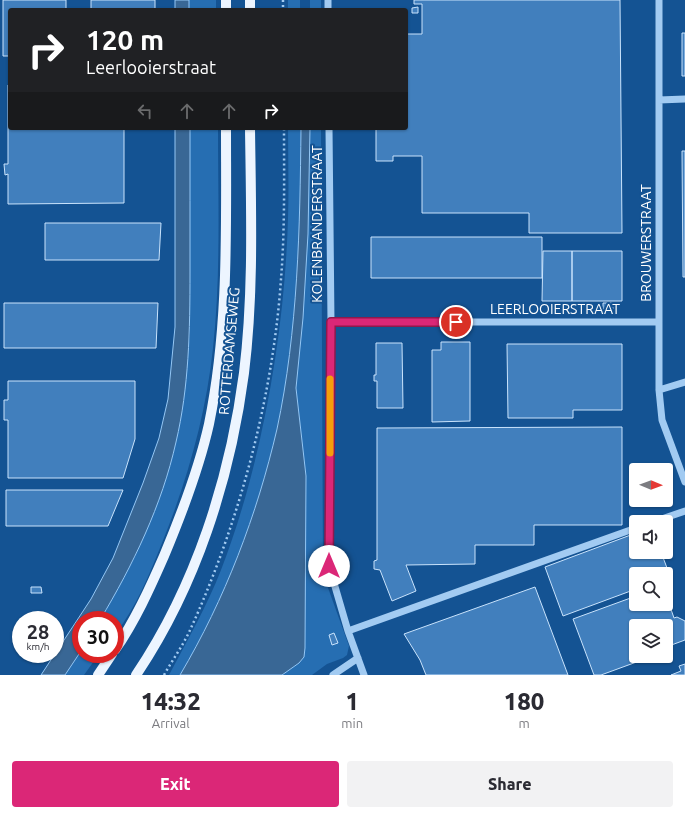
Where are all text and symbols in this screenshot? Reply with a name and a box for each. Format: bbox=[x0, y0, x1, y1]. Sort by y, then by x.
icon: right bbox=[20, 24, 72, 76]
text: 120 m bbox=[86, 24, 164, 55]
text: Leerlooierstraat bbox=[86, 57, 216, 77]
icon: left bbox=[134, 100, 156, 122]
icon: ahead bbox=[176, 100, 198, 122]
icon: ahead bbox=[218, 100, 240, 122]
icon: right bbox=[260, 100, 282, 122]
street label: KOLENBRANDERSTRAAT bbox=[309, 145, 325, 303]
street label: BROUWERSTRAAT bbox=[638, 184, 654, 302]
street label: ROTTERDAMSEWEG bbox=[215, 287, 243, 415]
street label: LEERLOOIERSTRAAT bbox=[490, 301, 620, 317]
pin bbox=[439, 305, 473, 339]
icon: arrive bbox=[445, 311, 467, 333]
north arrow bbox=[629, 463, 673, 507]
map controls bbox=[629, 463, 673, 663]
button: sound bbox=[629, 515, 673, 559]
position arrow bbox=[308, 545, 350, 587]
button: search bbox=[629, 567, 673, 611]
speed limit sign: 30 bbox=[72, 611, 124, 663]
button: layers bbox=[629, 619, 673, 663]
text: 28 bbox=[27, 620, 49, 643]
text: km/h bbox=[26, 641, 50, 652]
text: 14:32 bbox=[141, 688, 201, 715]
text: 1 bbox=[345, 688, 359, 715]
text: 180 bbox=[504, 688, 544, 715]
text: Arrival bbox=[152, 716, 190, 730]
text: min bbox=[341, 716, 363, 730]
text: m bbox=[518, 716, 530, 730]
button: Exit bbox=[12, 761, 339, 807]
button: Share bbox=[347, 761, 673, 807]

